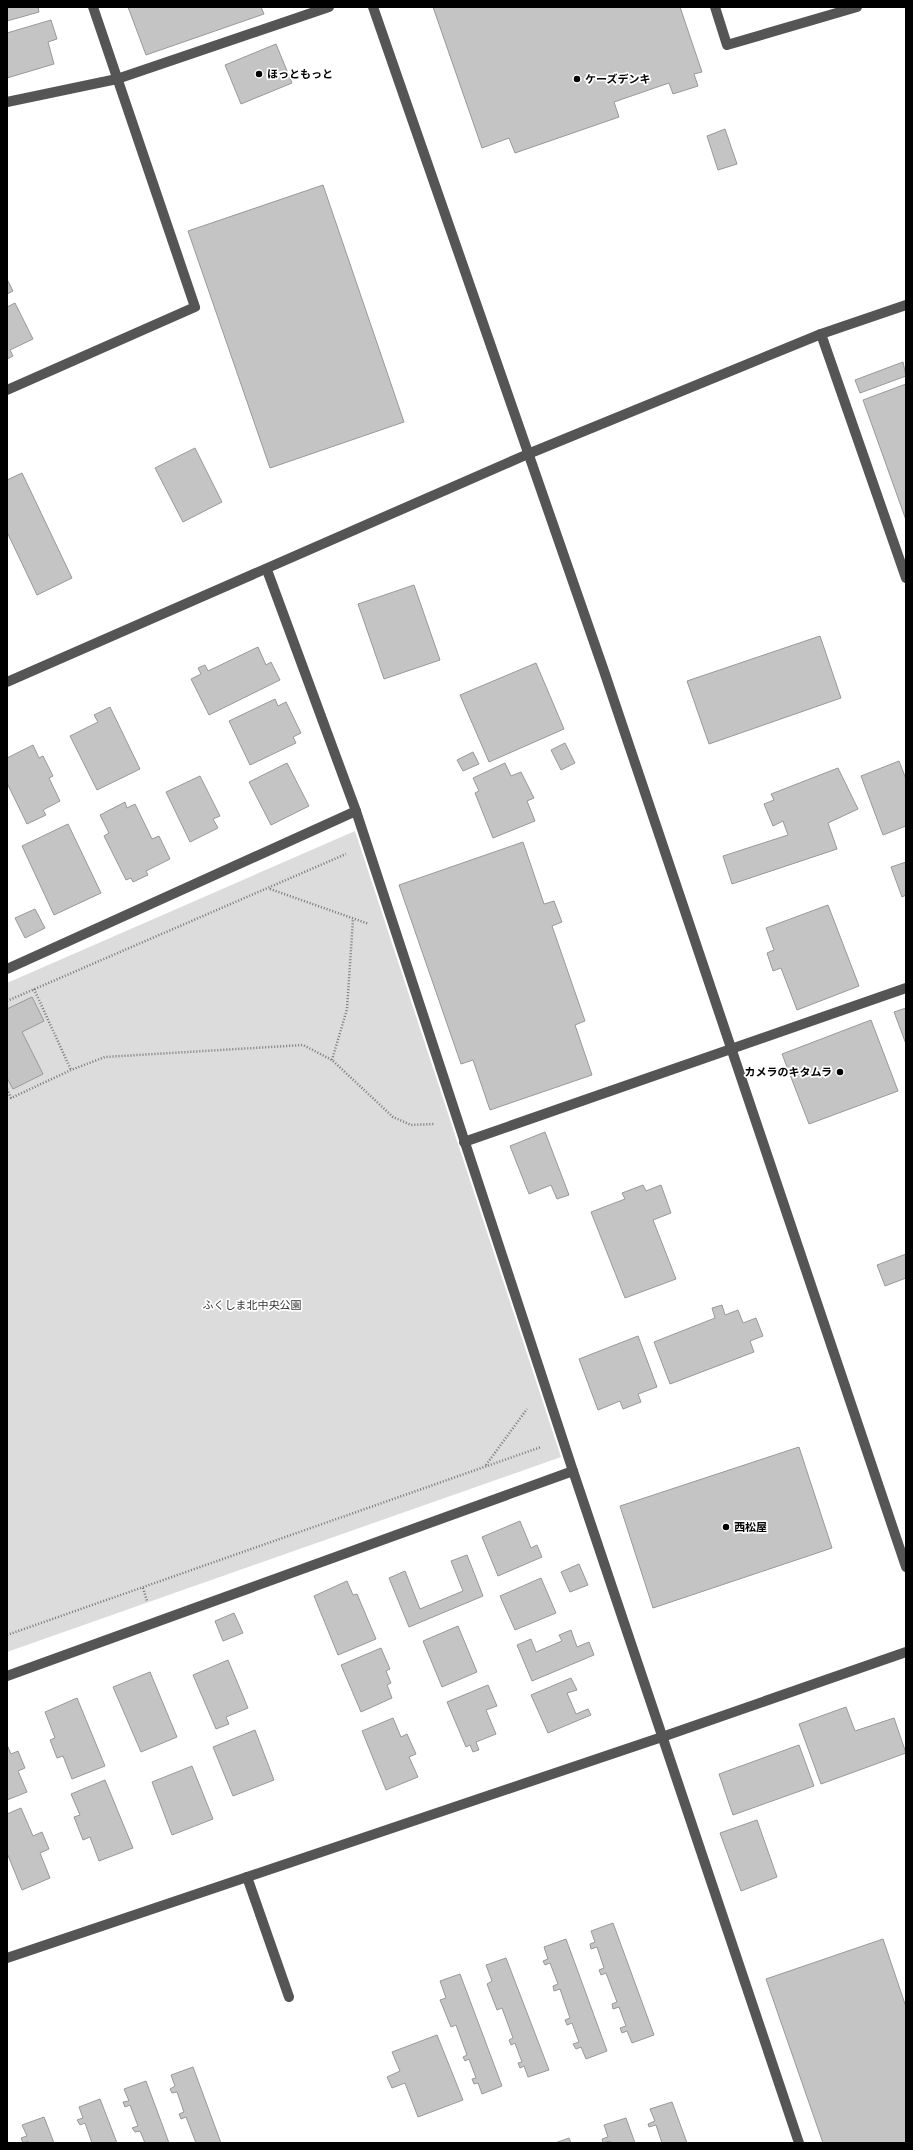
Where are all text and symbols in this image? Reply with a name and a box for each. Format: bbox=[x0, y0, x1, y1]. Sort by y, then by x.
place label: ほっともっと bbox=[267, 68, 333, 80]
marker: ほっともっと bbox=[254, 69, 264, 79]
place label: ケーズデンキ bbox=[585, 73, 650, 85]
marker: ケーズデンキ bbox=[572, 74, 582, 84]
place label: カメラのキタムラ bbox=[745, 1067, 832, 1078]
marker: カメラのキタムラ bbox=[835, 1067, 845, 1077]
park label: ふくしま北中央公園 bbox=[203, 1299, 302, 1311]
marker: 西松屋 bbox=[721, 1522, 731, 1532]
place label: 西松屋 bbox=[734, 1522, 767, 1533]

